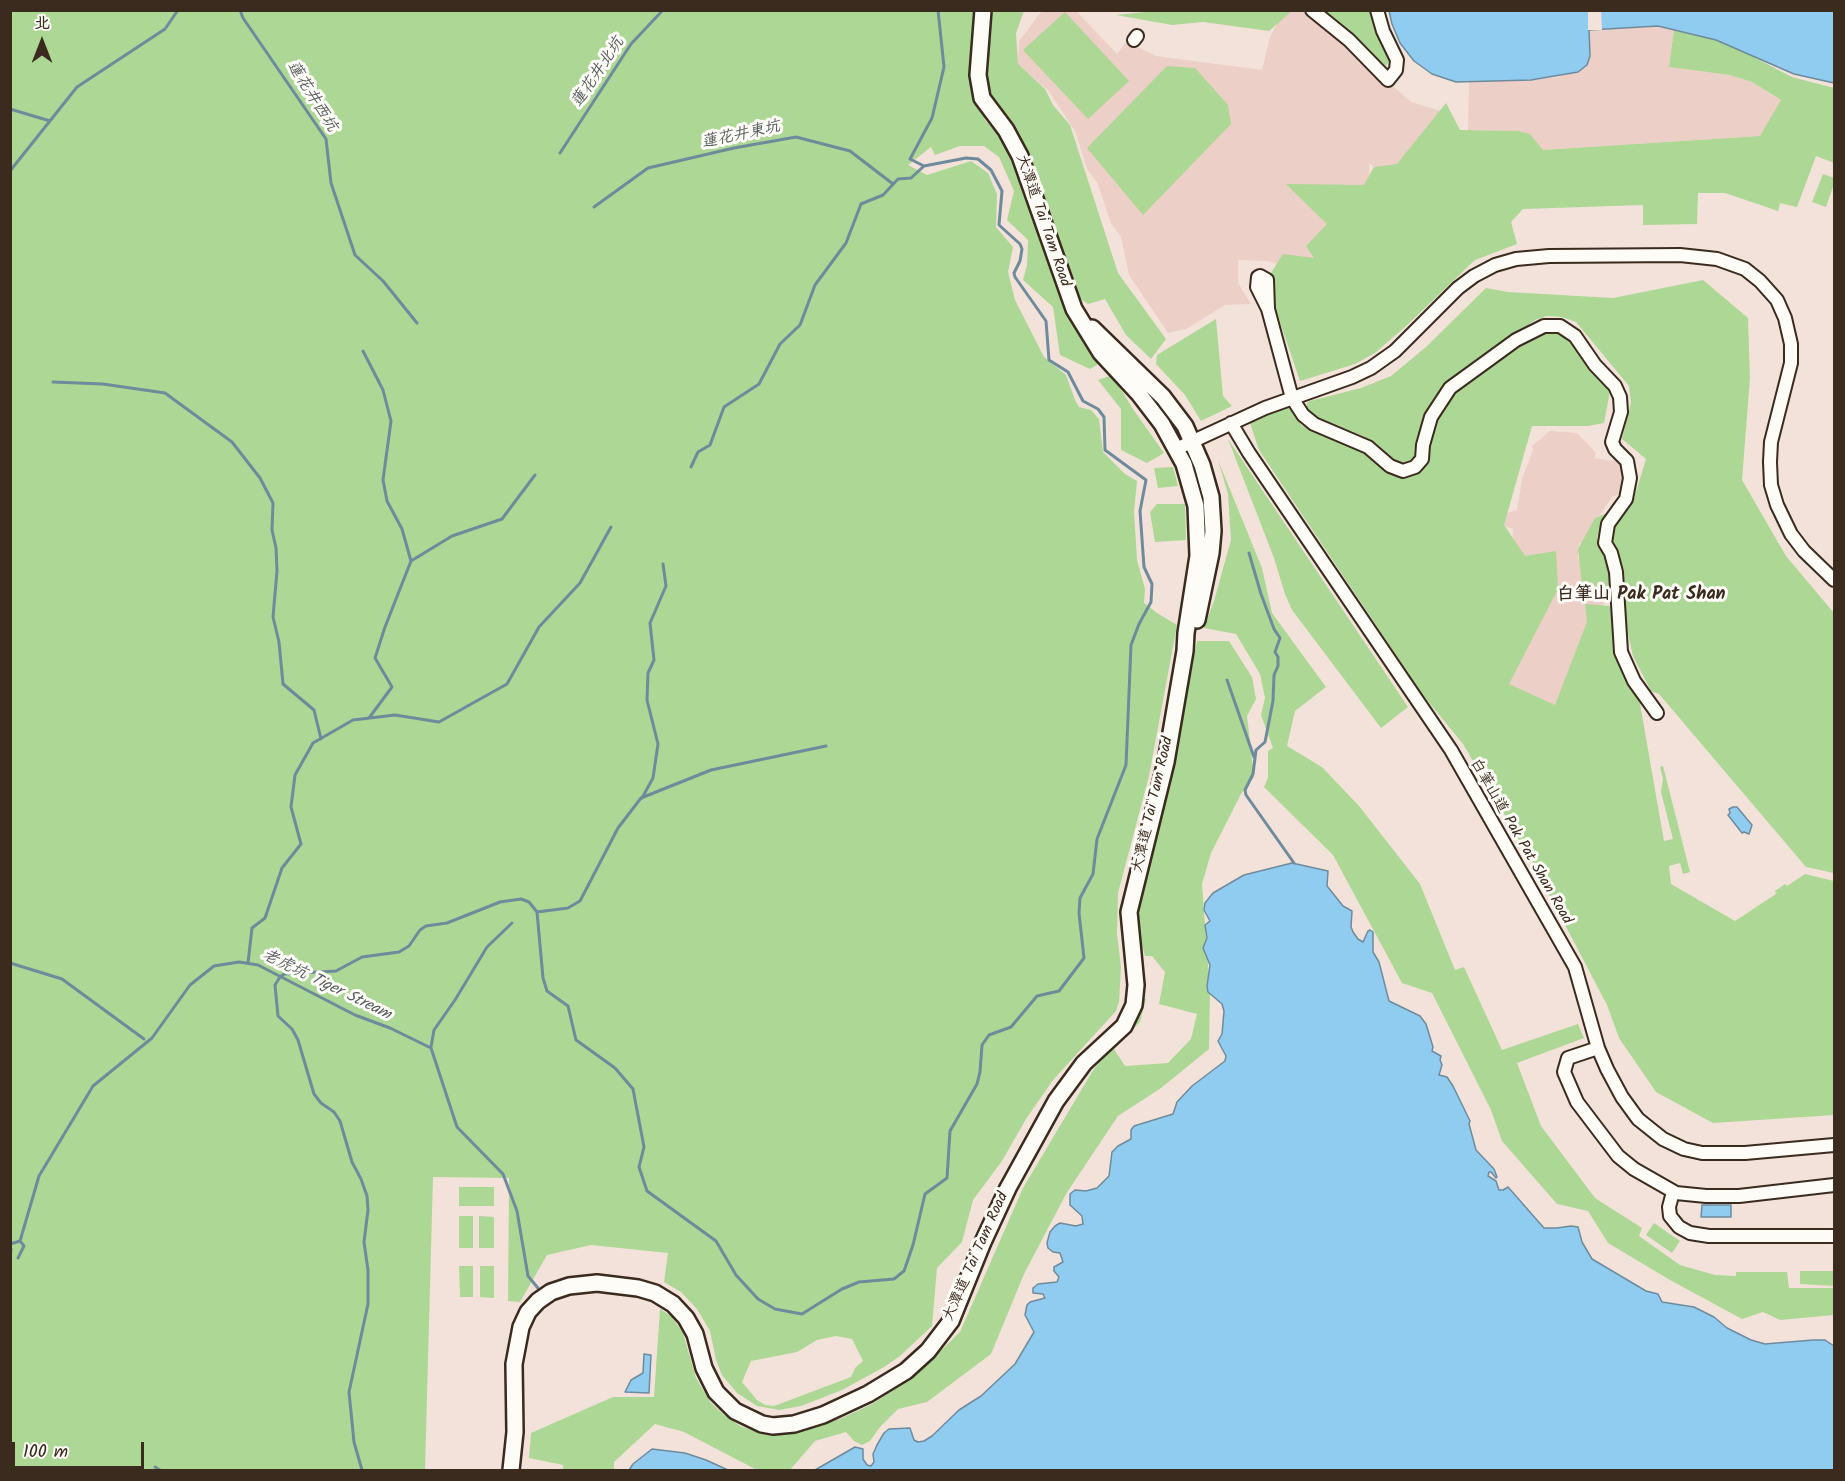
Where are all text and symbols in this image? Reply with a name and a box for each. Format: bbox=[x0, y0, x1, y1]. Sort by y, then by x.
text: 北 bbox=[34, 11, 50, 36]
north arrow bbox=[12, 12, 72, 72]
water label: 蓮花井北坑 bbox=[569, 34, 629, 112]
water label: 蓮花井西坑 bbox=[282, 58, 340, 136]
water label: 蓮花井東坑 bbox=[700, 118, 782, 154]
street label: 大潭道 Tai Tam Road bbox=[1011, 152, 1073, 290]
district label: 白筆山 Pak Pat Shan bbox=[1556, 585, 1726, 607]
street label: 大潭道 Tai Tam Road bbox=[1130, 735, 1178, 875]
street label: 白筆山道 Pak Pat Shan Road bbox=[1465, 756, 1575, 928]
water label: 老虎坑 Tiger Stream bbox=[259, 947, 393, 1025]
street label: 大潭道 Tai Tam Road bbox=[941, 1190, 1013, 1324]
scale bar bbox=[15, 1430, 147, 1468]
text: 100 m bbox=[23, 1438, 68, 1467]

